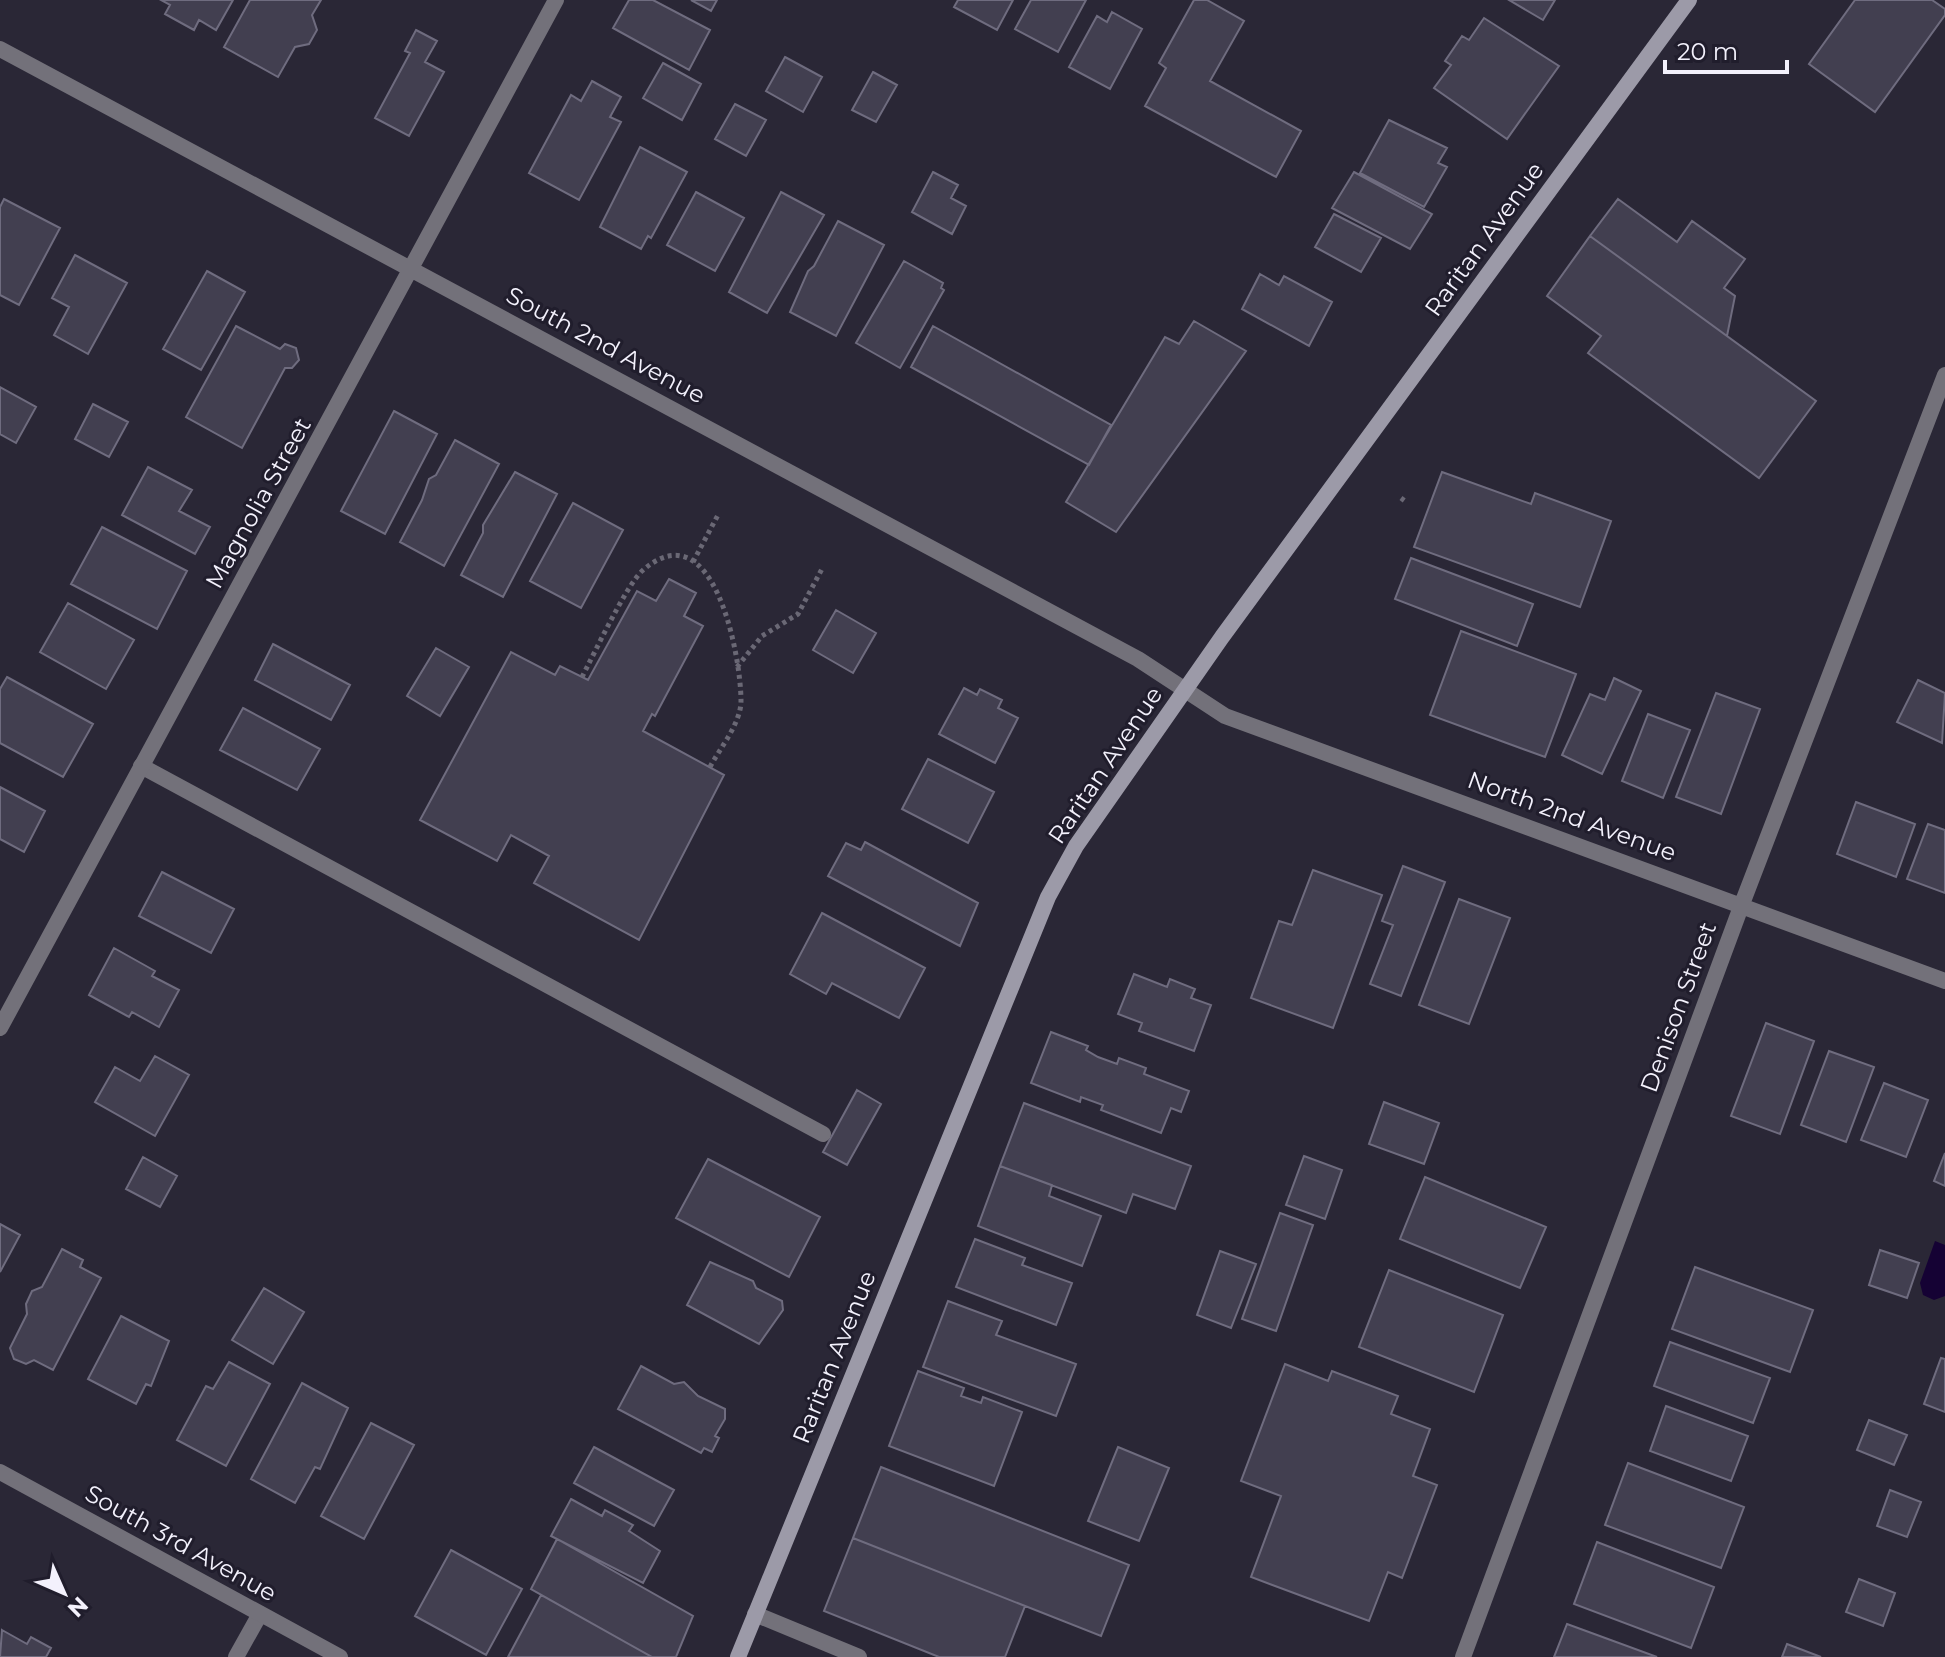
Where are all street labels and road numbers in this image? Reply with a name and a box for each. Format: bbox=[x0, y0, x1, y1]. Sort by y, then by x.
street label: Raritan Avenue bbox=[1418, 156, 1550, 322]
street label: South 2nd Avenue bbox=[502, 280, 710, 410]
street label: Magnolia Street bbox=[199, 412, 317, 593]
street label: Raritan Avenue bbox=[1042, 681, 1168, 849]
street label: North 2nd Avenue bbox=[1464, 765, 1680, 867]
street label: Denison Street bbox=[1634, 918, 1722, 1096]
street label: Raritan Avenue bbox=[786, 1266, 882, 1448]
street label: South 3rd Avenue bbox=[80, 1478, 282, 1608]

